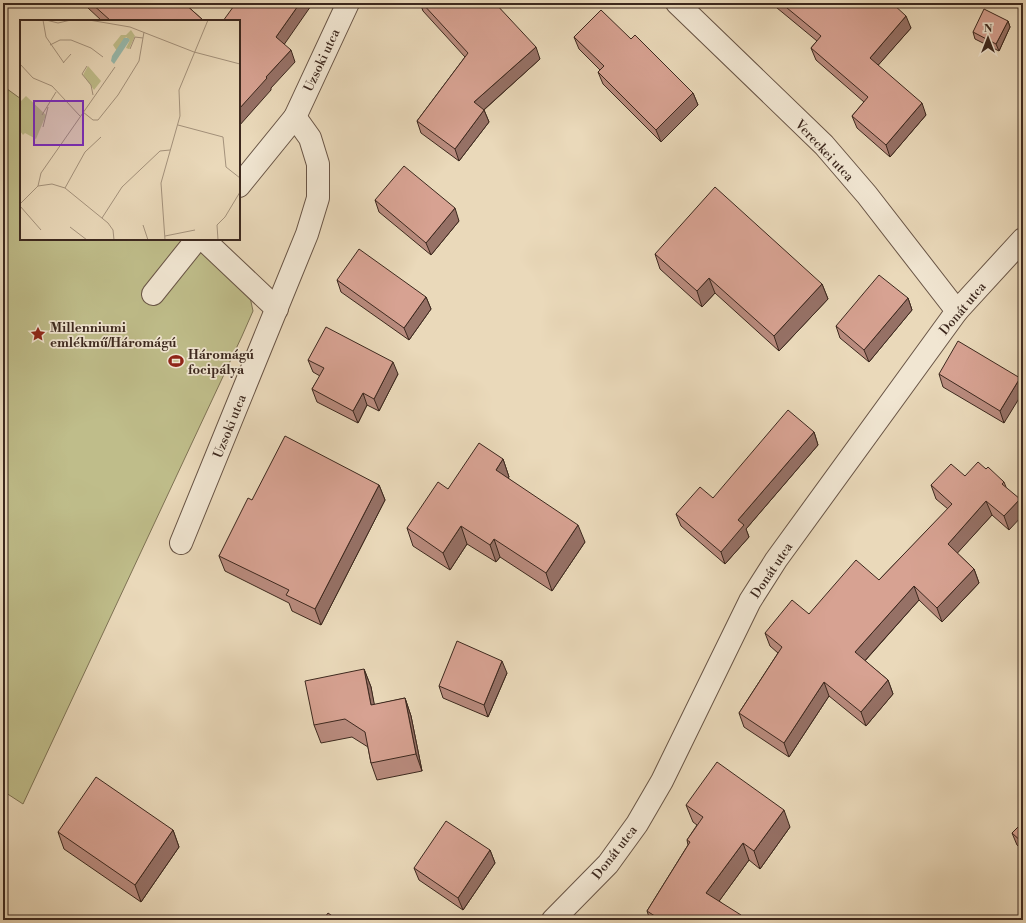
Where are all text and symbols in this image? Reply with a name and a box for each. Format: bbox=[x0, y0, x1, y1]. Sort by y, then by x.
north arrow bbox=[968, 18, 1008, 58]
inset map bbox=[20, 20, 240, 240]
text: N bbox=[984, 22, 993, 36]
street label: Uzsoki utca bbox=[300, 26, 344, 94]
street label: Vereckei utca bbox=[791, 116, 857, 185]
street label: Donát utca bbox=[936, 279, 990, 338]
place label: Millenniumi emlékmű/Háromágú bbox=[50, 320, 176, 351]
place icon: Millenniumi emlékmű/Háromágú bbox=[29, 325, 47, 343]
place label: Háromágú focipálya bbox=[188, 347, 254, 378]
sports icon: Háromágú focipálya bbox=[167, 352, 185, 370]
street label: Uzsoki utca bbox=[210, 392, 250, 461]
street label: Donát utca bbox=[747, 539, 797, 602]
street label: Donát utca bbox=[589, 822, 641, 883]

